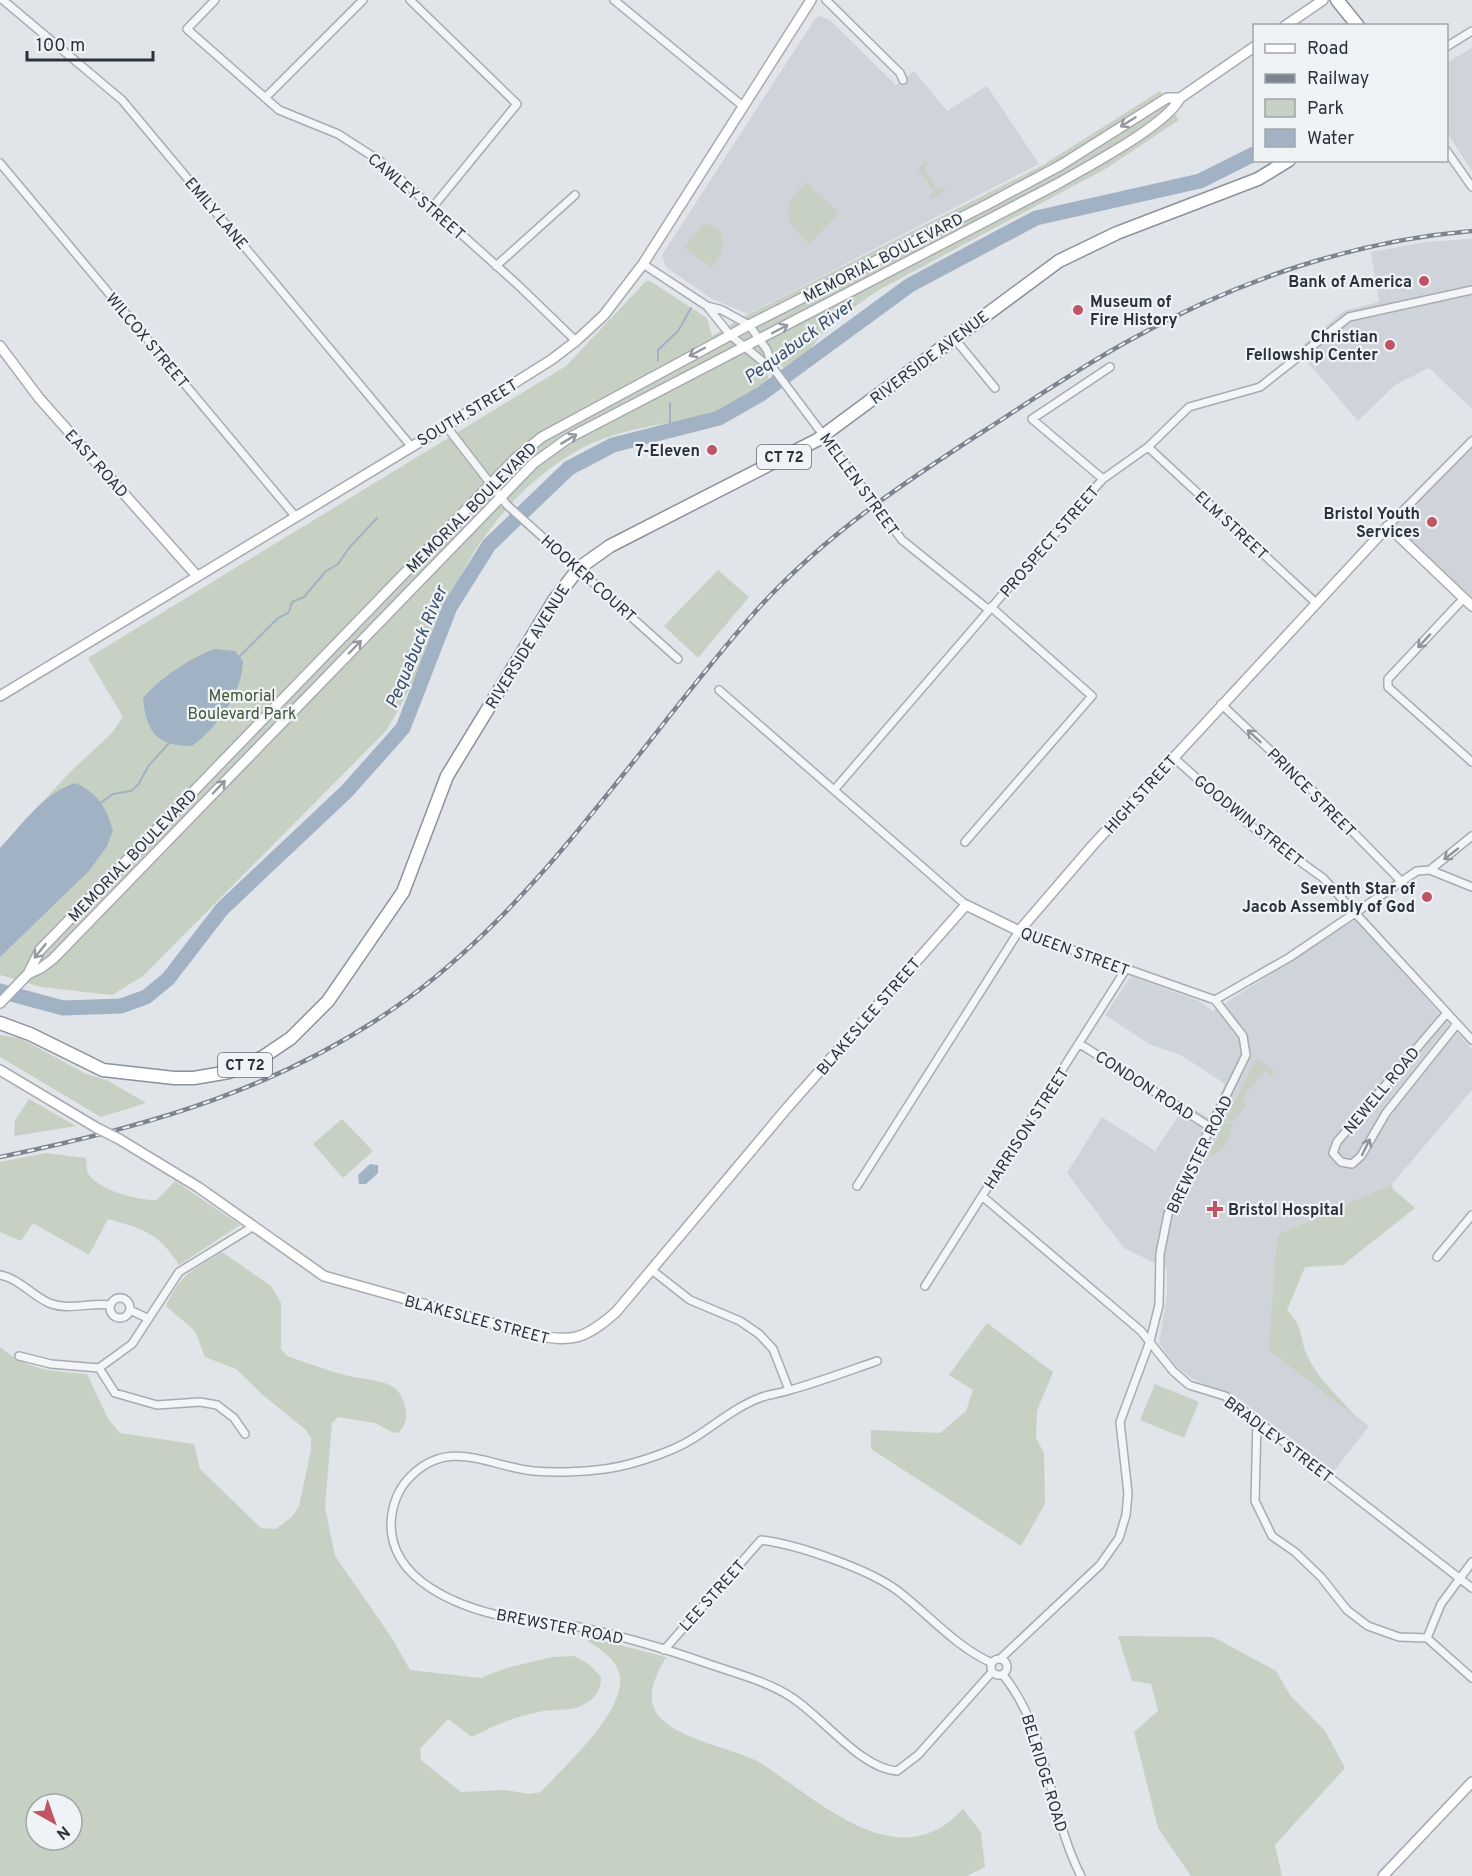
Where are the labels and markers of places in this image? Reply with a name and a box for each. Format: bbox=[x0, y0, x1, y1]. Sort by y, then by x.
place label: Bank of America bbox=[1288, 273, 1412, 293]
marker: Bank of America bbox=[1417, 274, 1431, 288]
place label: Museum of Fire History bbox=[1090, 293, 1178, 331]
marker: Museum of Fire History bbox=[1071, 303, 1085, 317]
place label: Christian Fellowship Center bbox=[1246, 328, 1378, 366]
marker: Christian Fellowship Center bbox=[1383, 338, 1397, 352]
place label: 7-Eleven bbox=[635, 442, 700, 462]
marker: 7-Eleven bbox=[705, 443, 719, 457]
place label: Bristol Youth Services bbox=[1324, 505, 1420, 543]
marker: Bristol Youth Services bbox=[1425, 515, 1439, 529]
place label: Seventh Star of Jacob Assembly of God bbox=[1242, 880, 1415, 918]
marker: Seventh Star of Jacob Assembly of God bbox=[1420, 890, 1434, 904]
marker: Bristol Hospital bbox=[1206, 1200, 1224, 1218]
place label: Bristol Hospital bbox=[1228, 1201, 1344, 1221]

